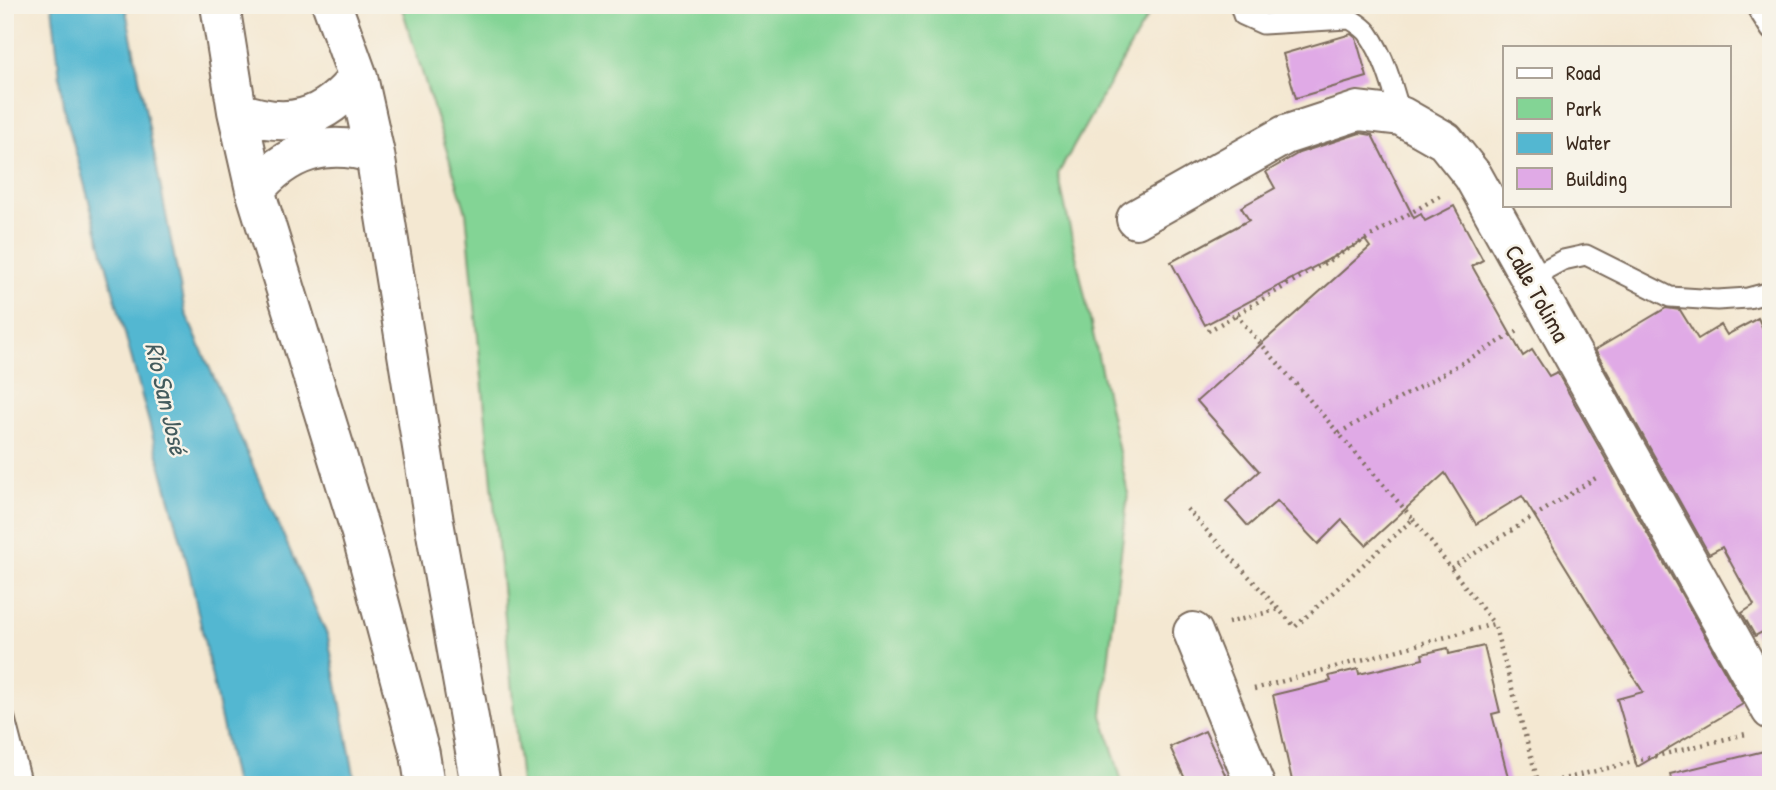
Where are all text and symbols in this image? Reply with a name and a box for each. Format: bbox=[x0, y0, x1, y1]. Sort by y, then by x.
legend bbox=[1503, 46, 1730, 206]
text: Road bbox=[1566, 58, 1600, 87]
text: Park bbox=[1566, 94, 1601, 123]
text: Water bbox=[1566, 128, 1611, 157]
text: Building bbox=[1566, 164, 1627, 193]
street label: Calle Tolima bbox=[1498, 239, 1578, 347]
water label: Río San José bbox=[137, 338, 197, 459]

